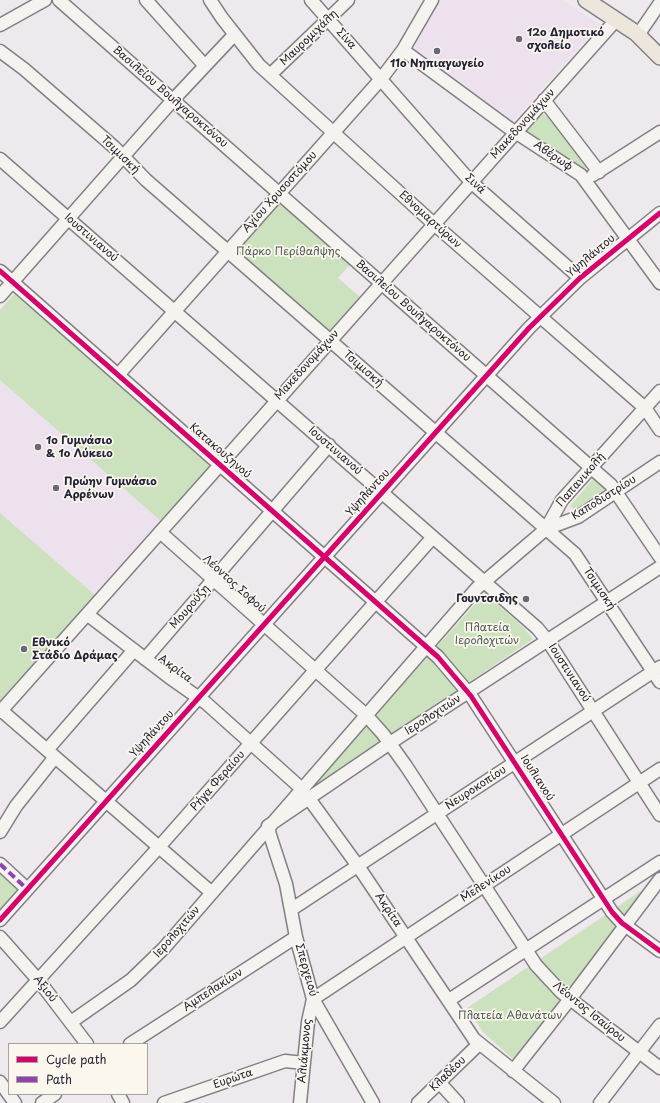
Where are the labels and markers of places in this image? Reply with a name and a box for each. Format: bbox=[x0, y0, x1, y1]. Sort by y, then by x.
place label: 12ο Δημοτικό σχολείο bbox=[527, 26, 604, 52]
marker: 12ο Δημοτικό σχολείο bbox=[514, 34, 524, 44]
marker: 11ο Νηπιαγωγείο bbox=[432, 46, 442, 56]
place label: 11ο Νηπιαγωγείο bbox=[390, 57, 484, 71]
place label: 1o Γυμνάσιο & 1ο Λύκειο bbox=[46, 434, 113, 460]
marker: 1o Γυμνάσιο & 1ο Λύκειο bbox=[33, 442, 43, 452]
place label: Πρώην Γυμνάσιο Αρρένων bbox=[64, 475, 157, 501]
marker: Πρώην Γυμνάσιο Αρρένων bbox=[51, 483, 61, 493]
place label: Γουντσιδης bbox=[456, 592, 518, 606]
marker: Γουντσιδης bbox=[521, 594, 531, 604]
place label: Εθνικό Στάδιο Δράμας bbox=[32, 636, 118, 662]
marker: Εθνικό Στάδιο Δράμας bbox=[19, 644, 29, 654]

